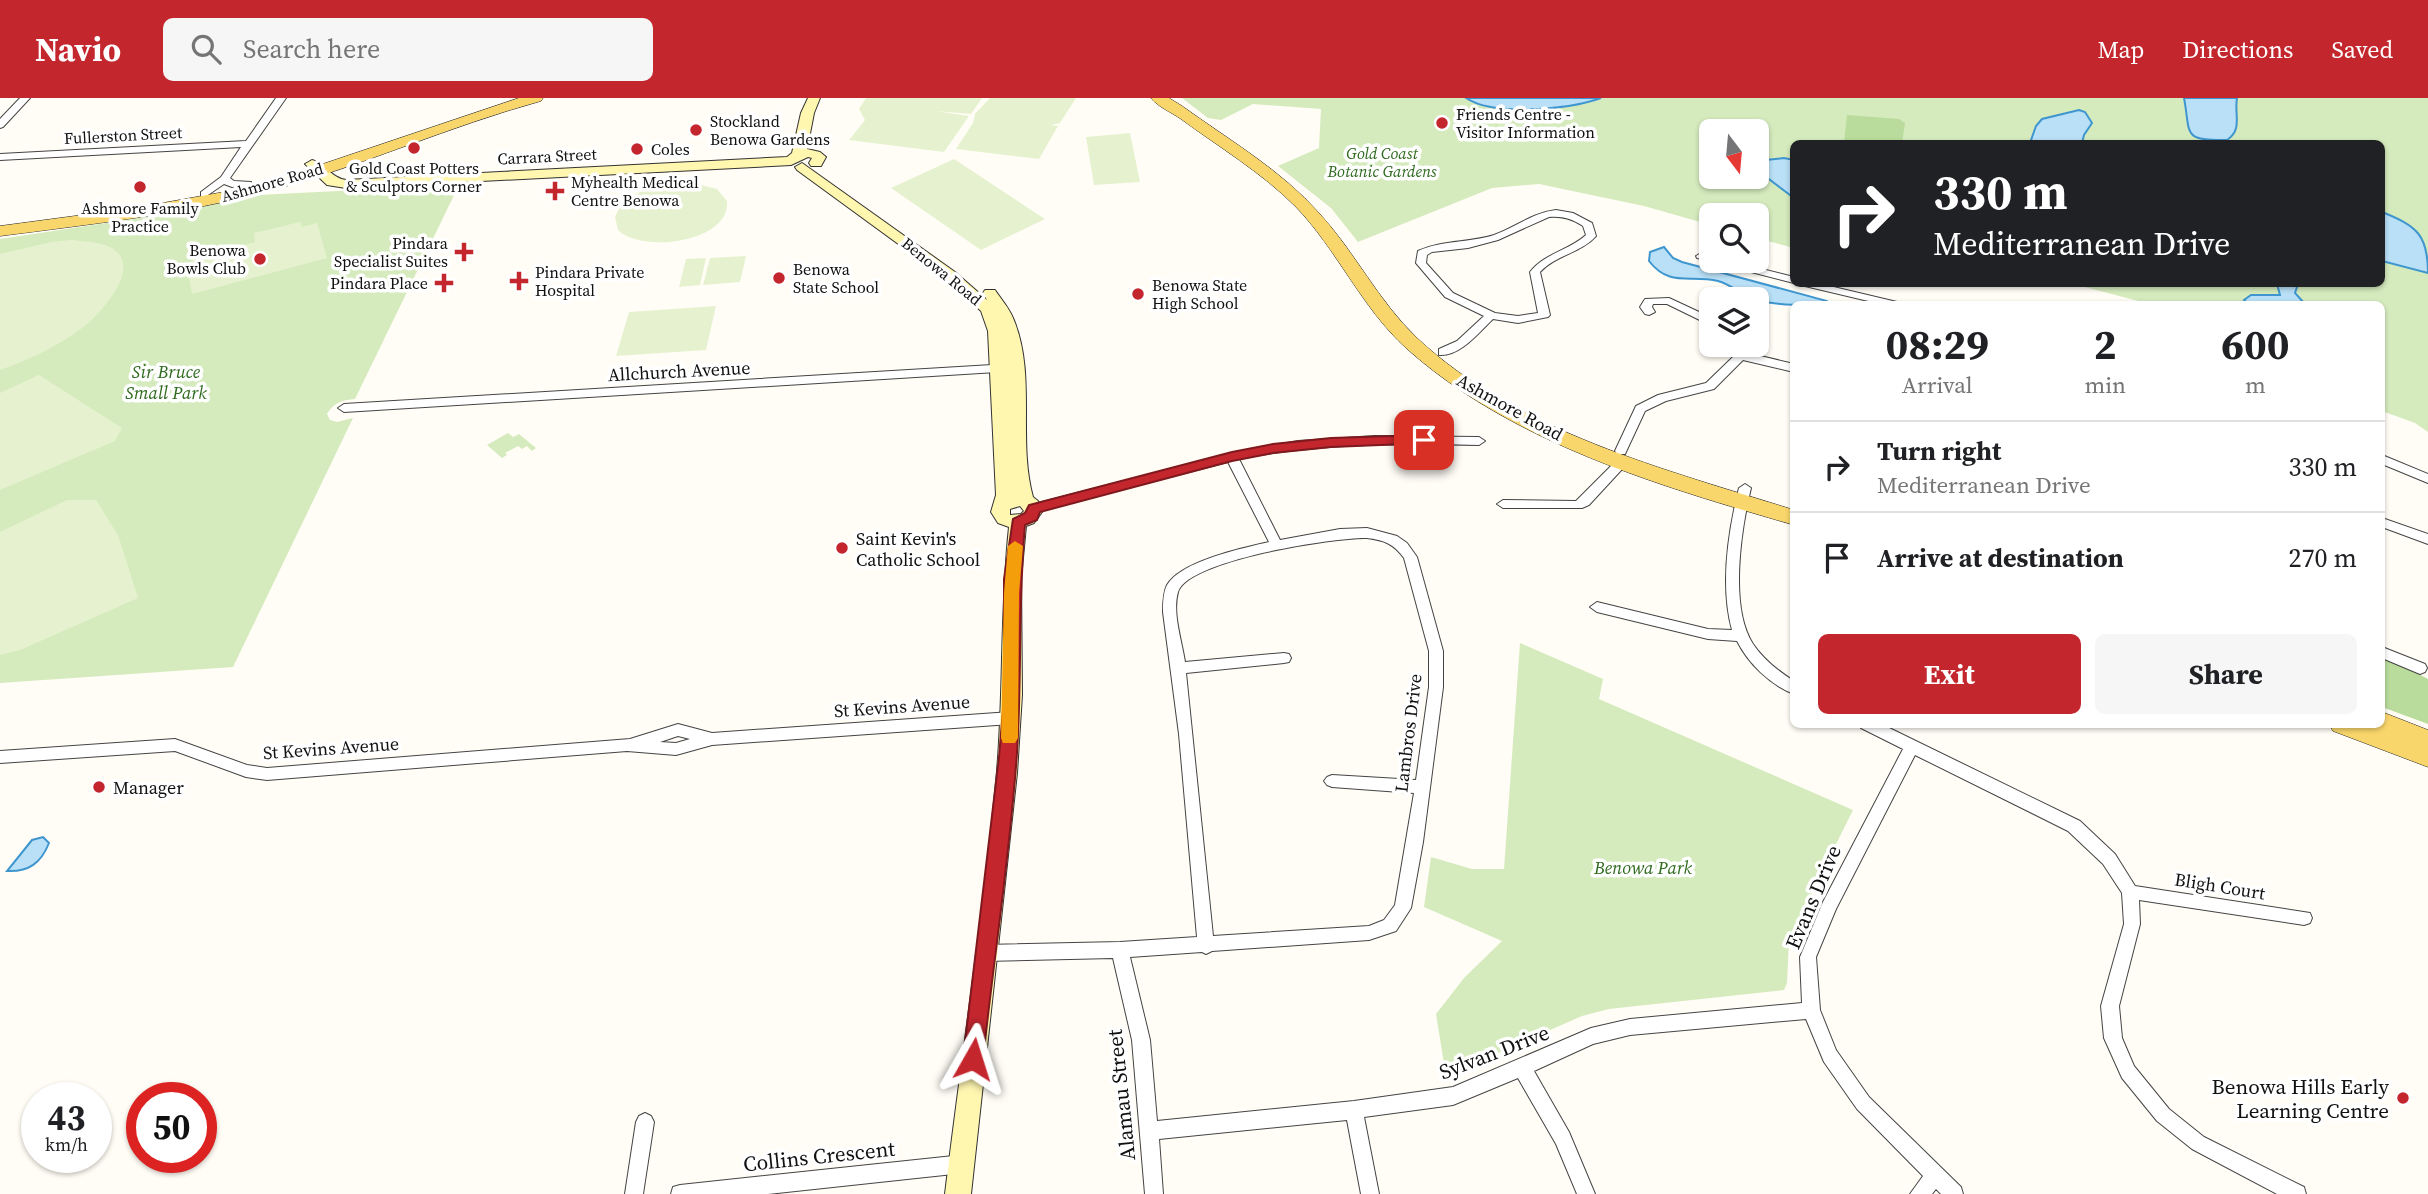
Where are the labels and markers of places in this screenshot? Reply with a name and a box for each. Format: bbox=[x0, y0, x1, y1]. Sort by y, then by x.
place label: Friends Centre - Visitor Information bbox=[1456, 103, 1595, 143]
place label: Stockland Benowa Gardens bbox=[710, 110, 830, 150]
marker: Friends Centre - Visitor Information bbox=[1434, 115, 1450, 131]
marker: Stockland Benowa Gardens bbox=[688, 122, 704, 138]
place label: Coles bbox=[651, 138, 690, 160]
marker: Gold Coast Potters & Sculptors Corner bbox=[406, 140, 422, 156]
marker: Coles bbox=[629, 141, 645, 157]
place label: Gold Coast Potters & Sculptors Corner bbox=[346, 157, 482, 197]
place label: Myhealth Medical Centre Benowa bbox=[571, 171, 699, 211]
marker: Ashmore Family Practice bbox=[132, 179, 148, 195]
marker: Myhealth Medical Centre Benowa bbox=[545, 181, 565, 201]
place label: Ashmore Family Practice bbox=[81, 197, 199, 237]
place label: Pindara Specialist Suites bbox=[334, 232, 449, 272]
place label: Benowa Bowls Club bbox=[167, 239, 247, 279]
marker: Pindara Specialist Suites bbox=[454, 242, 474, 262]
marker: Benowa Bowls Club bbox=[252, 251, 268, 267]
place label: Benowa State School bbox=[793, 258, 879, 298]
place label: Pindara Private Hospital bbox=[535, 261, 644, 301]
marker: Benowa State School bbox=[771, 270, 787, 286]
marker: Pindara Private Hospital bbox=[509, 271, 529, 291]
place label: Pindara Place bbox=[330, 272, 428, 294]
marker: Pindara Place bbox=[434, 273, 454, 293]
place label: Benowa State High School bbox=[1152, 274, 1247, 314]
marker: Benowa State High School bbox=[1130, 286, 1146, 302]
pin bbox=[1394, 410, 1454, 470]
place label: Saint Kevin's Catholic School bbox=[856, 526, 980, 572]
marker: Saint Kevin's Catholic School bbox=[834, 540, 850, 556]
place label: Manager bbox=[113, 775, 184, 800]
marker: Manager bbox=[91, 779, 107, 795]
place label: Benowa Hills Early Learning Centre bbox=[2212, 1072, 2389, 1125]
marker: Benowa Hills Early Learning Centre bbox=[2395, 1090, 2411, 1106]

